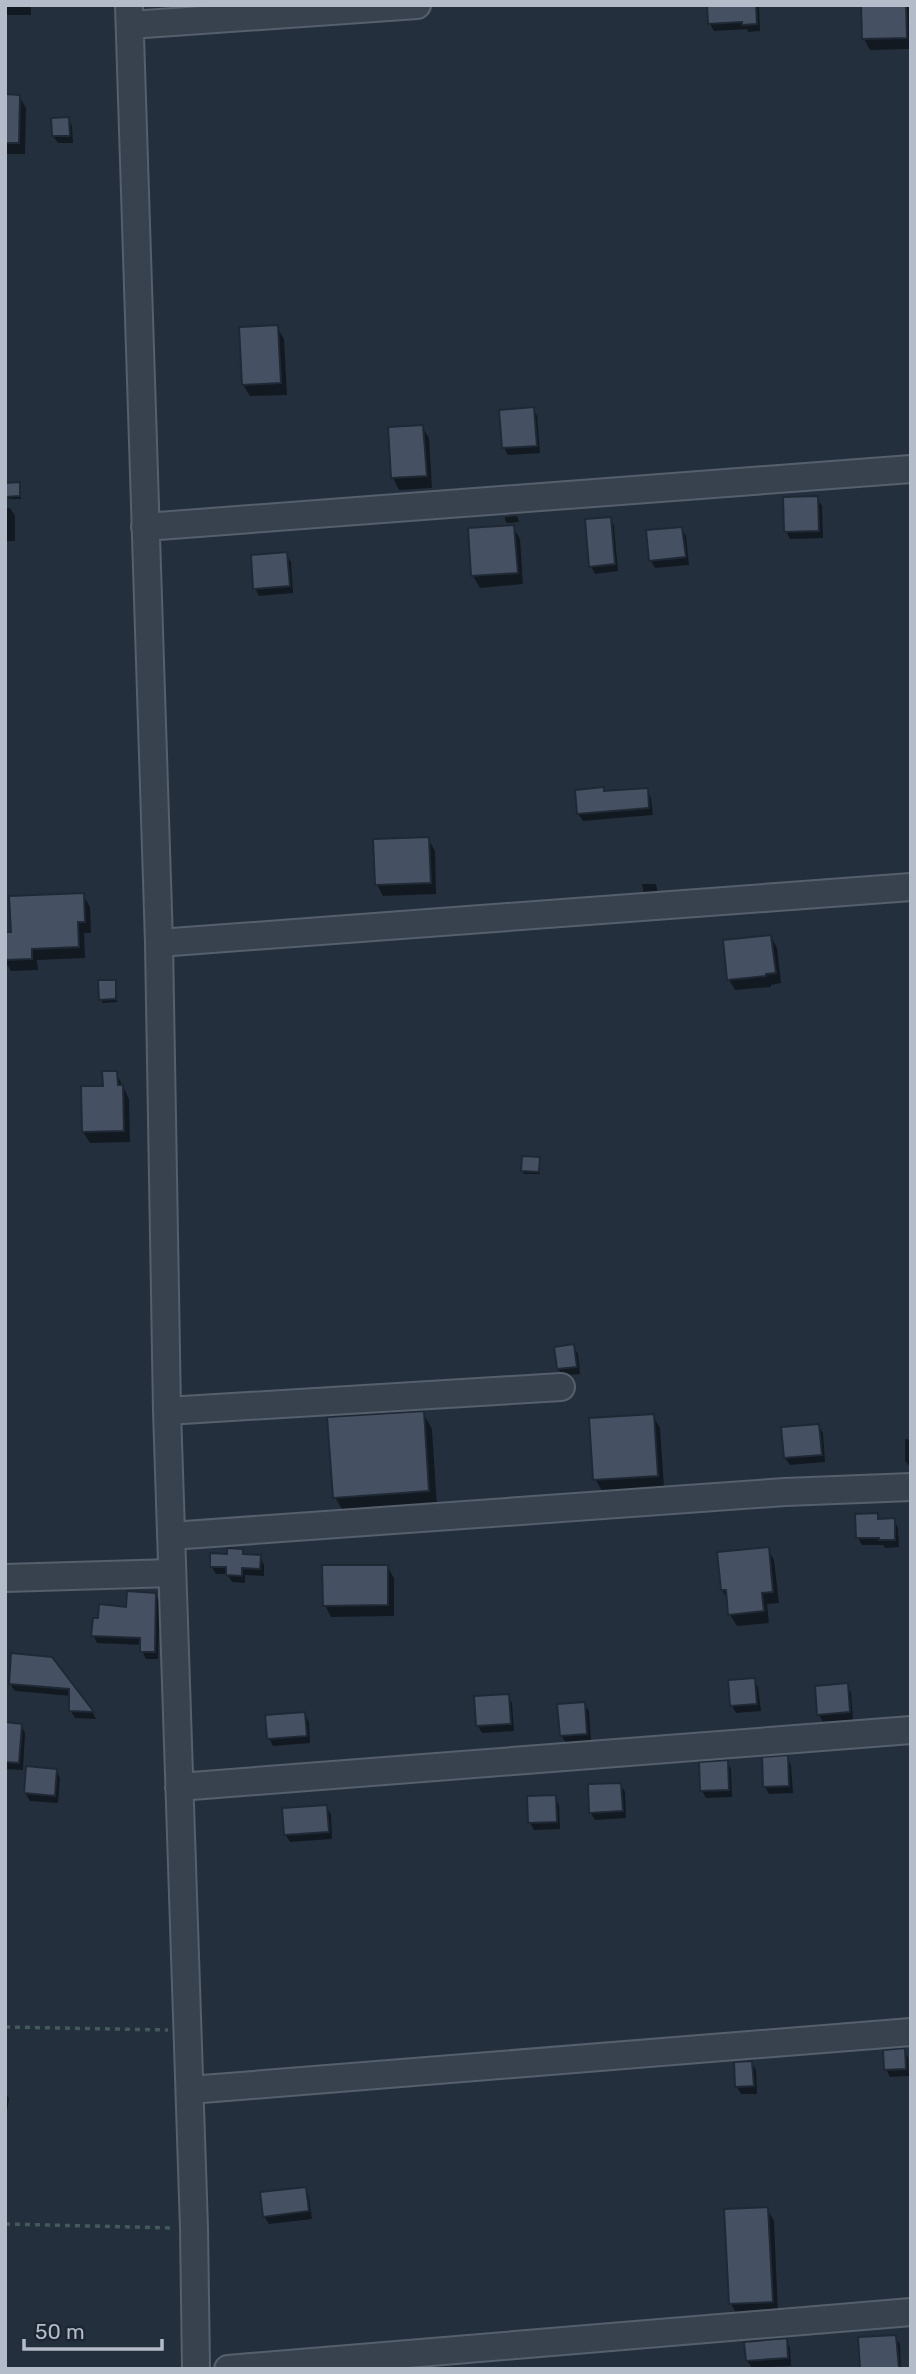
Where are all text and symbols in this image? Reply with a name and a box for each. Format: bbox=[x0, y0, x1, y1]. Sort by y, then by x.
scale bar bbox=[24, 2308, 163, 2352]
text: 50 m bbox=[35, 2319, 85, 2344]

